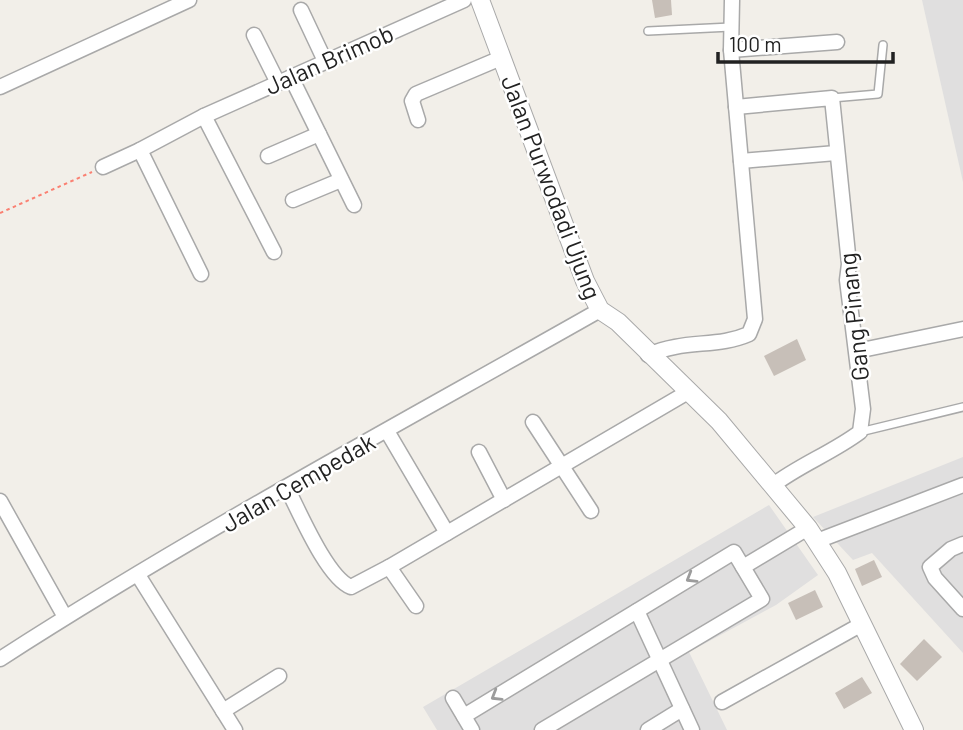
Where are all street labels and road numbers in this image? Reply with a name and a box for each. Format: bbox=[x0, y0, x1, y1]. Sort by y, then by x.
street label: Jalan Brimob bbox=[260, 18, 398, 100]
street label: Jalan Purwodadi Ujung bbox=[496, 71, 608, 303]
street label: Gang Pinang bbox=[832, 251, 874, 383]
street label: Jalan Cempedak bbox=[216, 426, 380, 538]

